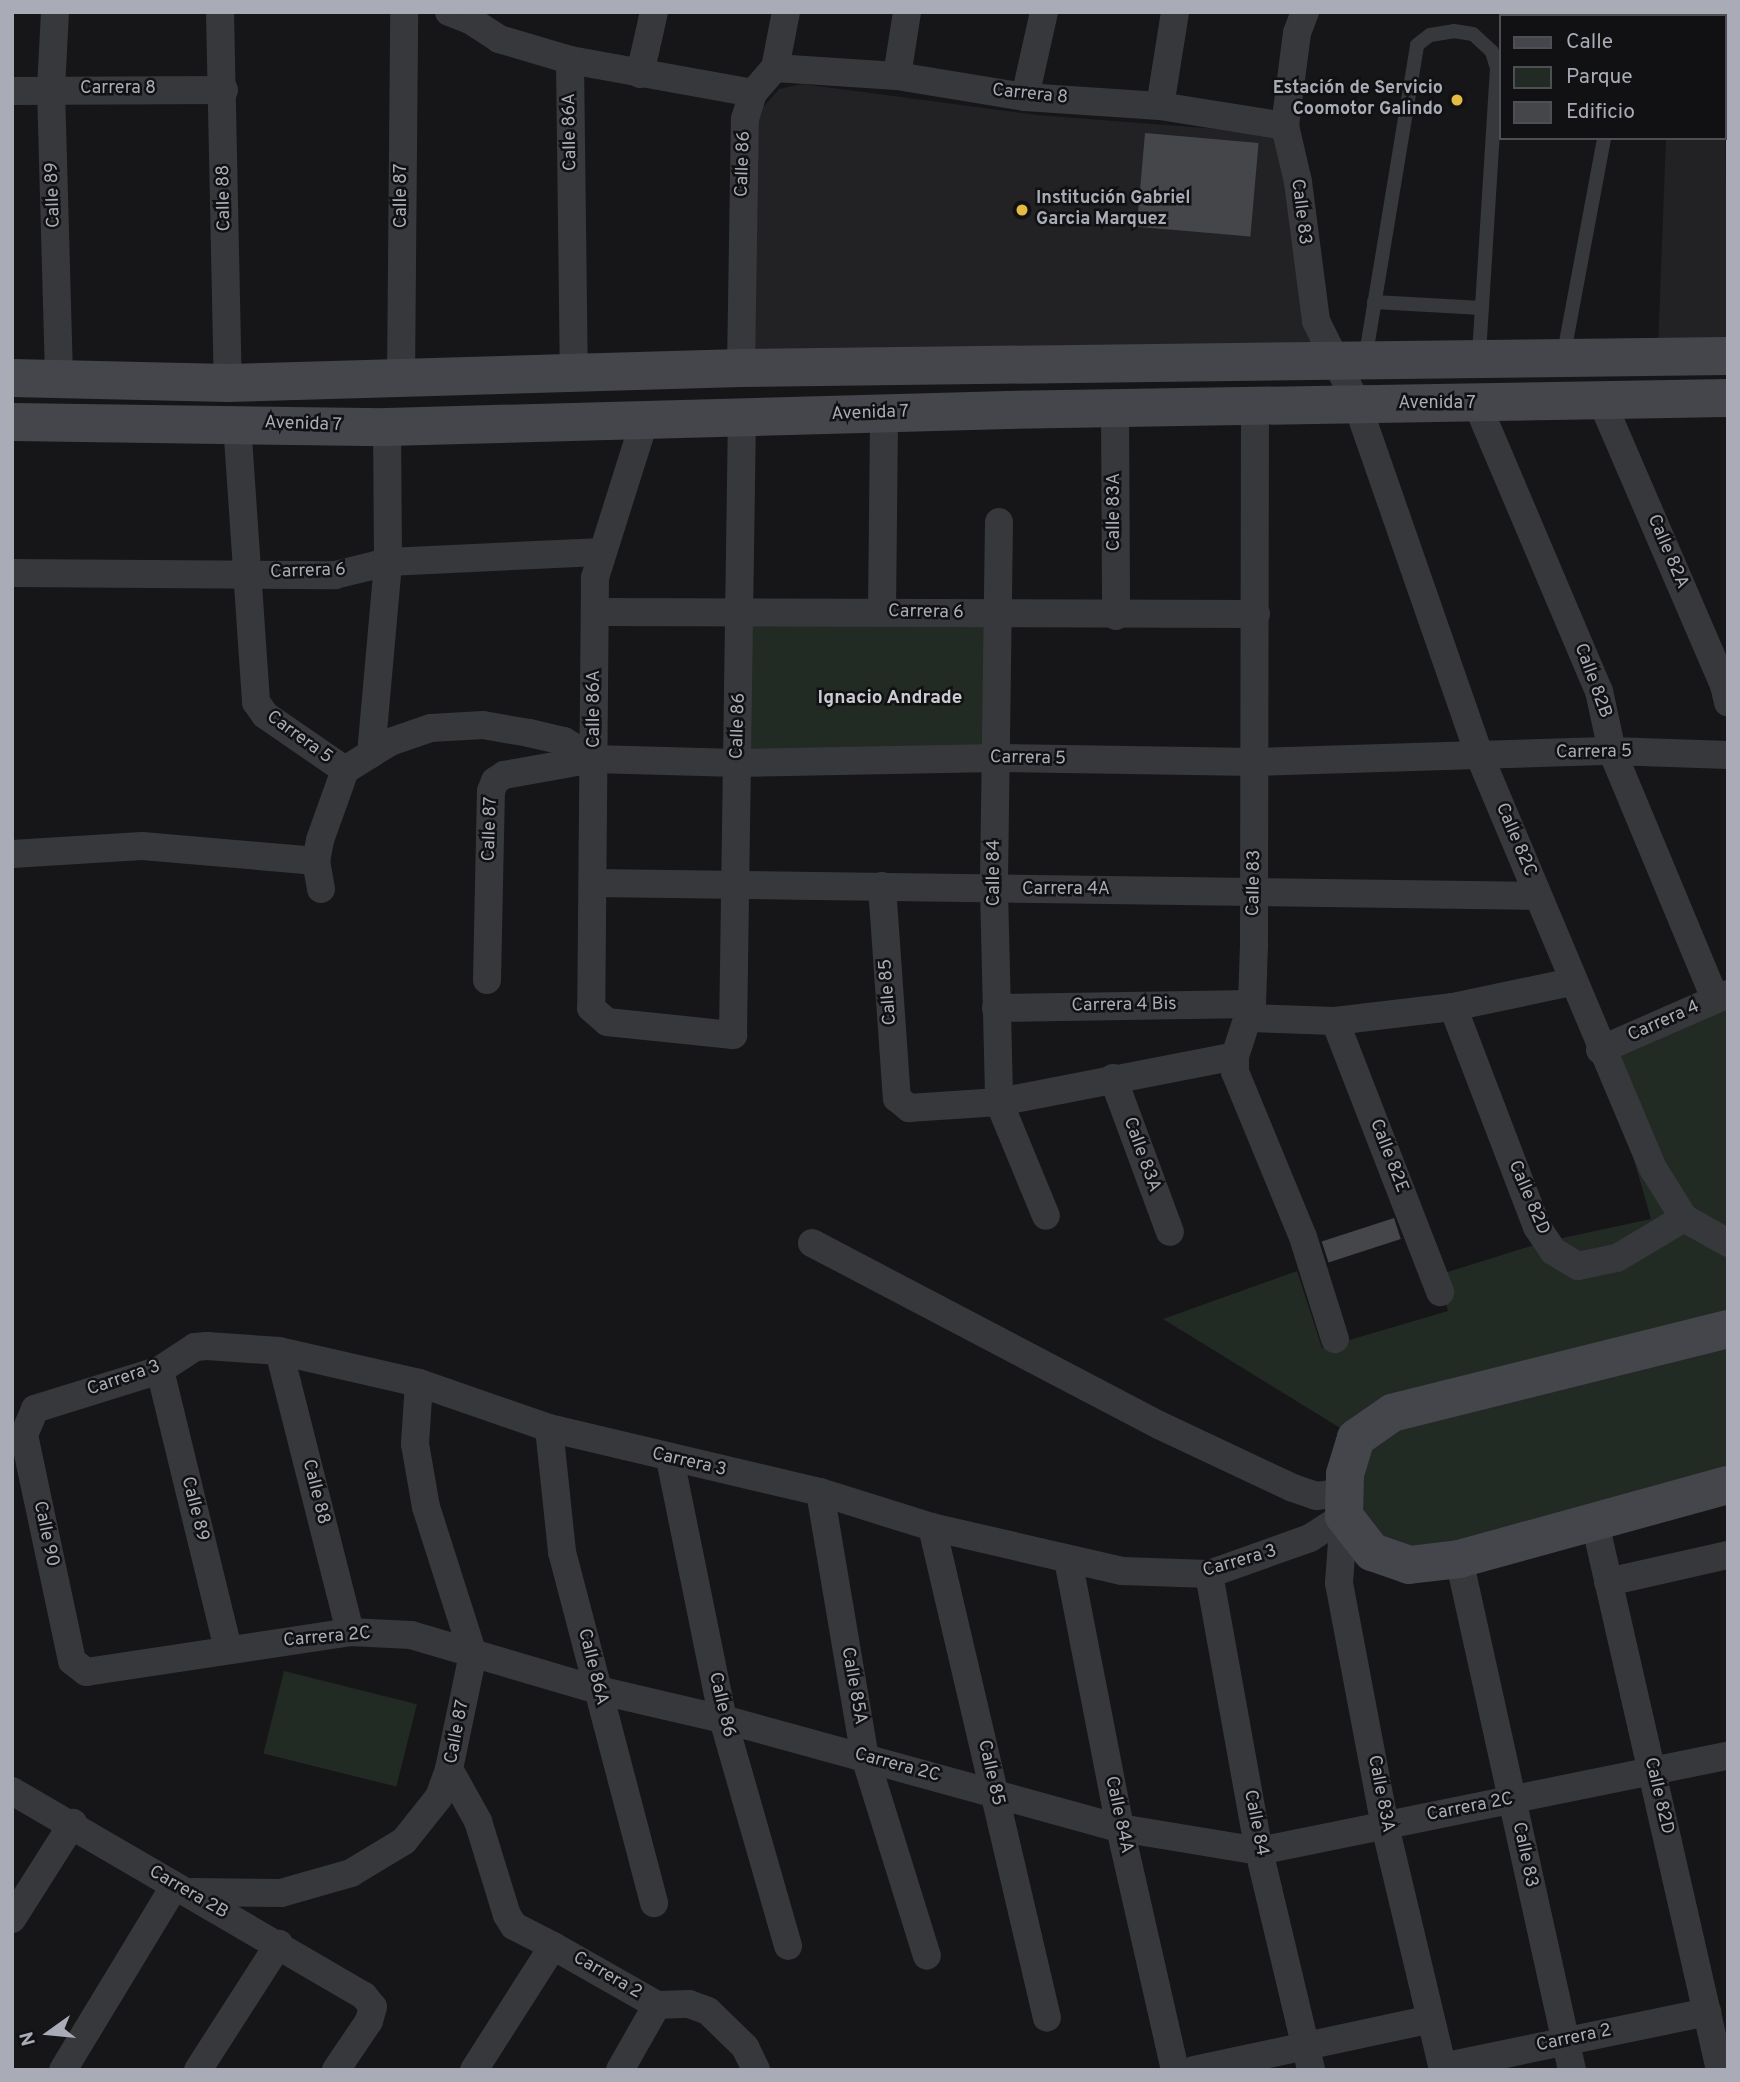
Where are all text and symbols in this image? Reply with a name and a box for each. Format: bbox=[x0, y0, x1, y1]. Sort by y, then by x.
legend bbox=[1498, 14, 1726, 140]
text: Calle bbox=[1566, 29, 1613, 56]
text: Parque bbox=[1566, 64, 1633, 91]
street label: Carrera 8 bbox=[80, 78, 156, 100]
place label: Estación de Servicio Coomotor Galindo bbox=[1273, 79, 1443, 122]
street label: Carrera 8 bbox=[991, 80, 1069, 110]
marker: Estación de Servicio Coomotor Galindo bbox=[1449, 92, 1465, 108]
street label: Calle 86A bbox=[560, 93, 582, 171]
text: Edificio bbox=[1566, 99, 1635, 126]
street label: Calle 86 bbox=[732, 131, 756, 197]
street label: Calle 89 bbox=[42, 162, 66, 228]
street label: Calle 87 bbox=[391, 164, 413, 228]
street label: Calle 88 bbox=[214, 165, 236, 231]
street label: Calle 83 bbox=[1285, 178, 1315, 246]
place label: Institución Gabriel Garcia Marquez bbox=[1036, 189, 1191, 232]
marker: Institución Gabriel Garcia Marquez bbox=[1014, 202, 1030, 218]
street label: Avenida 7 bbox=[1398, 393, 1476, 415]
street label: Avenida 7 bbox=[831, 402, 909, 426]
street label: Avenida 7 bbox=[264, 413, 342, 437]
street label: Calle 83A bbox=[1104, 473, 1126, 551]
street label: Calle 82A bbox=[1642, 512, 1692, 592]
street label: Carrera 6 bbox=[270, 560, 346, 584]
street label: Carrera 6 bbox=[888, 602, 964, 624]
street label: Calle 82B bbox=[1569, 641, 1615, 721]
street label: Calle 86A bbox=[584, 670, 606, 748]
district label: Ignacio Andrade bbox=[817, 688, 963, 710]
street label: Calle 86 bbox=[727, 693, 751, 759]
street label: Carrera 5 bbox=[262, 707, 336, 769]
street label: Carrera 5 bbox=[1556, 742, 1632, 764]
street label: Carrera 5 bbox=[990, 748, 1066, 770]
street label: Calle 87 bbox=[479, 796, 503, 862]
street label: Calle 82C bbox=[1490, 800, 1540, 880]
street label: Calle 84 bbox=[984, 840, 1006, 906]
street label: Calle 83 bbox=[1244, 850, 1266, 916]
street label: Carrera 4A bbox=[1022, 879, 1110, 901]
street label: Calle 85 bbox=[876, 958, 902, 1026]
street label: Carrera 4 Bis bbox=[1071, 994, 1177, 1018]
street label: Carrera 4 bbox=[1625, 997, 1703, 1047]
street label: Calle 83A bbox=[1117, 1115, 1165, 1195]
street label: Calle 82E bbox=[1364, 1116, 1412, 1196]
street label: Calle 82D bbox=[1503, 1158, 1553, 1238]
street label: Carrera 3 bbox=[85, 1356, 163, 1402]
street label: Carrera 3 bbox=[650, 1444, 728, 1482]
street label: Calle 88 bbox=[296, 1457, 334, 1527]
street label: Calle 89 bbox=[176, 1474, 212, 1544]
street label: Calle 90 bbox=[28, 1499, 62, 1569]
street label: Carrera 3 bbox=[1201, 1541, 1279, 1583]
street label: Carrera 2C bbox=[282, 1623, 372, 1653]
street label: Calle 86A bbox=[572, 1627, 612, 1707]
street label: Calle 85A bbox=[836, 1645, 870, 1727]
street label: Calle 86 bbox=[703, 1670, 739, 1740]
street label: Calle 87 bbox=[441, 1698, 475, 1766]
street label: Calle 85 bbox=[972, 1738, 1008, 1808]
street label: Carrera 2C bbox=[852, 1744, 942, 1788]
street label: Calle 83A bbox=[1362, 1753, 1398, 1835]
street label: Calle 82D bbox=[1639, 1755, 1677, 1837]
street label: Calle 84A bbox=[1099, 1774, 1137, 1856]
street label: Calle 84 bbox=[1238, 1788, 1272, 1858]
street label: Carrera 2C bbox=[1425, 1789, 1515, 1827]
street label: Calle 83 bbox=[1507, 1820, 1541, 1890]
street label: Carrera 2B bbox=[145, 1862, 231, 1924]
street label: Carrera 2 bbox=[569, 1948, 645, 2004]
north arrow bbox=[14, 1998, 84, 2068]
street label: Carrera 2 bbox=[1535, 2021, 1613, 2057]
text: N bbox=[15, 2029, 42, 2048]

